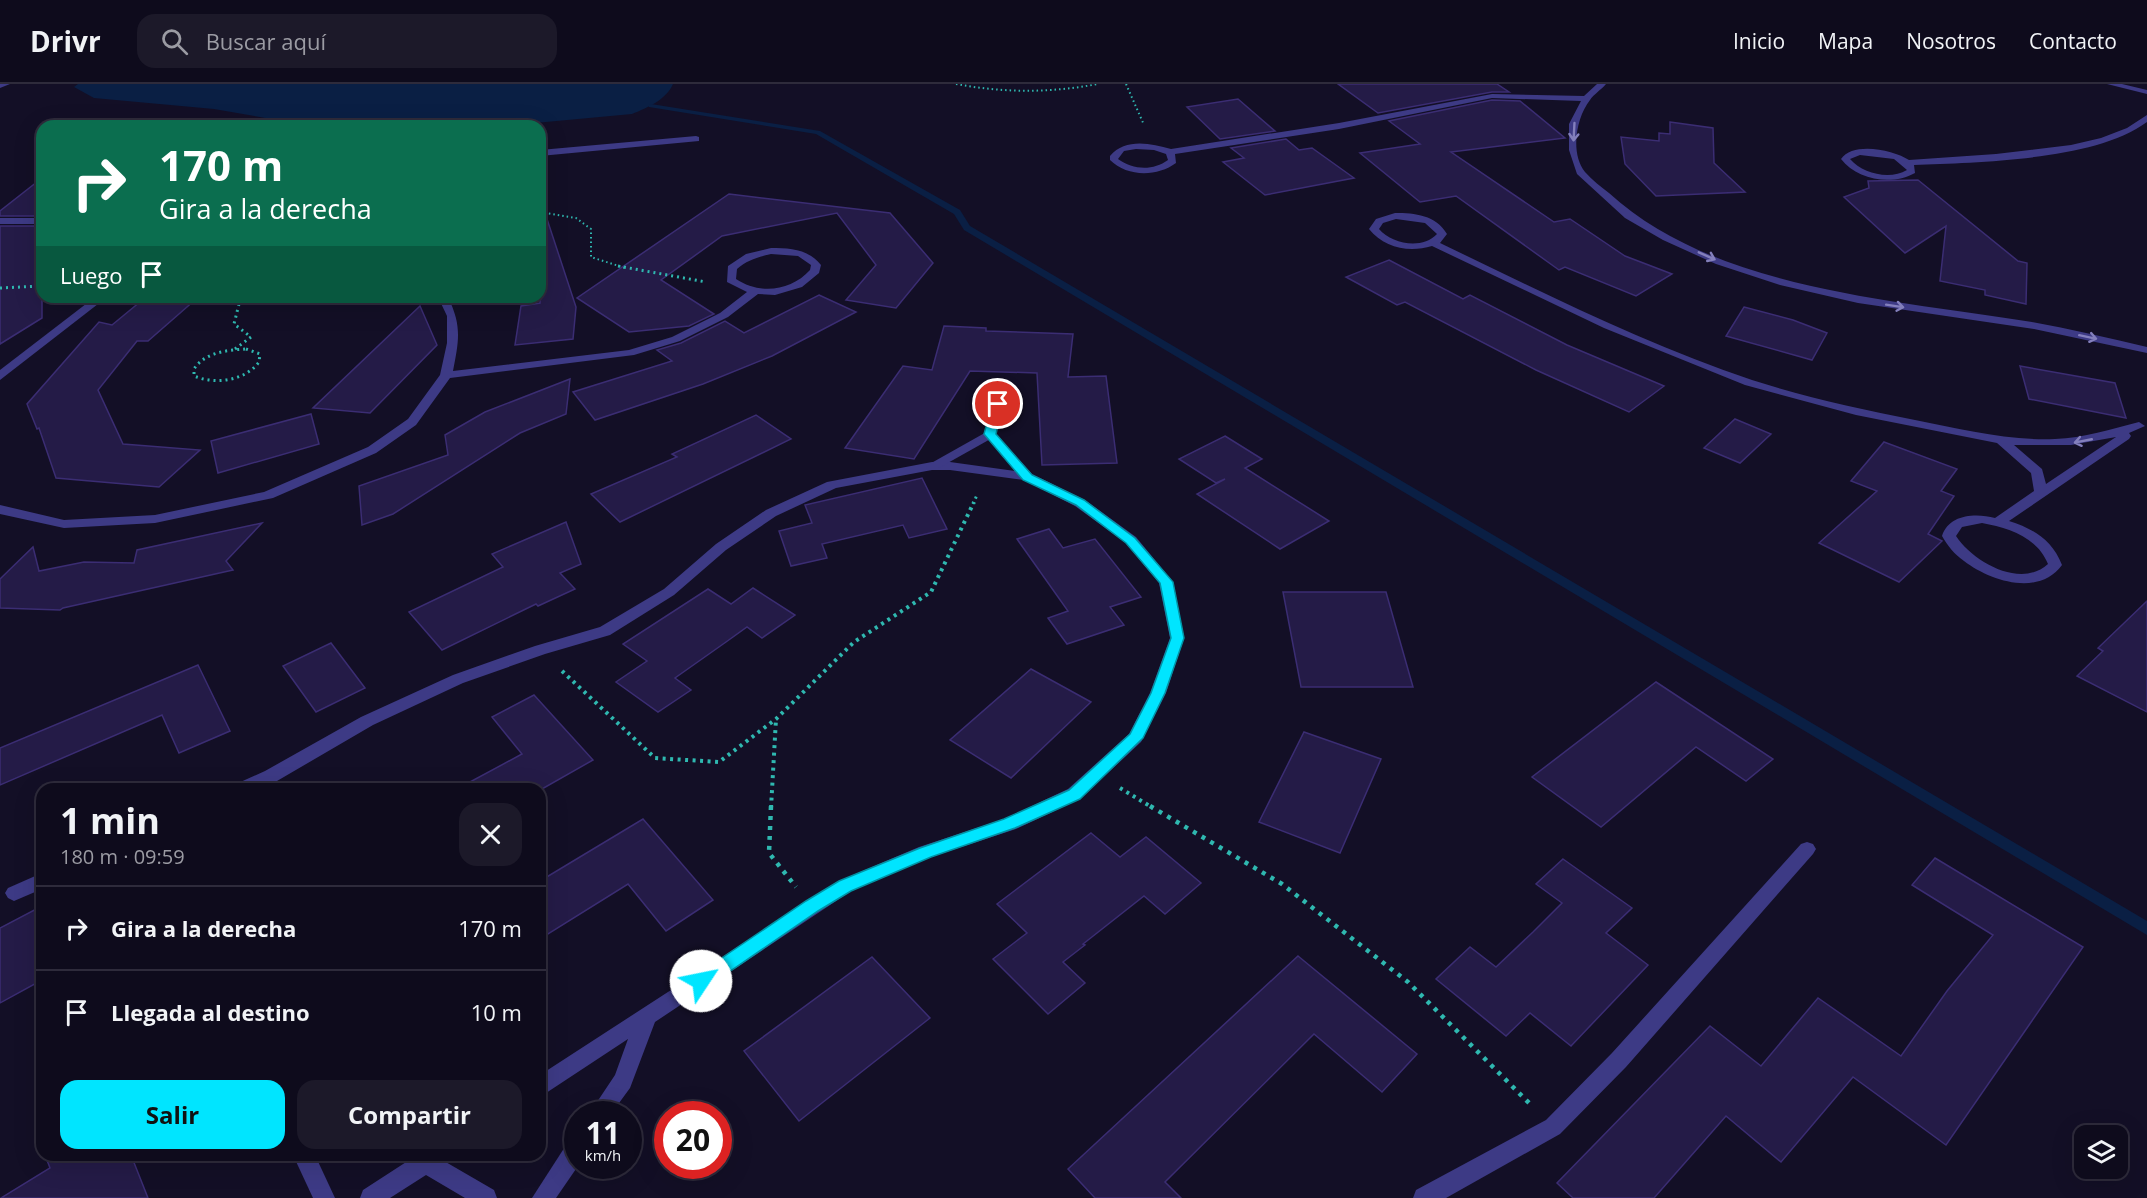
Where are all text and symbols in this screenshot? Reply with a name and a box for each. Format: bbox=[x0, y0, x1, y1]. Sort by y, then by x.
search box bbox=[137, 14, 557, 68]
text: Drivr bbox=[30, 22, 101, 60]
icon: search bbox=[158, 25, 191, 58]
text: Buscar aquí bbox=[206, 26, 326, 56]
text: Inicio bbox=[1733, 27, 1785, 55]
text: Mapa bbox=[1818, 27, 1873, 55]
text: Nosotros bbox=[1906, 27, 1996, 55]
text: Contacto bbox=[2029, 27, 2117, 55]
one-way arrow bbox=[1568, 122, 1579, 142]
text: 170 m bbox=[159, 136, 283, 193]
icon: right bbox=[60, 144, 138, 222]
text: Gira a la derecha bbox=[159, 190, 372, 227]
one-way arrow bbox=[1698, 251, 1716, 263]
icon: arrive bbox=[135, 258, 168, 291]
text: Luego bbox=[60, 260, 123, 290]
one-way arrow bbox=[1885, 301, 1905, 312]
one-way arrow bbox=[2078, 332, 2097, 344]
pin bbox=[972, 378, 1023, 429]
icon: arrive bbox=[981, 387, 1014, 420]
one-way arrow bbox=[2073, 436, 2093, 447]
text: 1 min bbox=[60, 796, 160, 845]
button: close bbox=[459, 803, 522, 866]
text: 180 m · 09:59 bbox=[60, 843, 185, 870]
icon: right bbox=[60, 912, 93, 945]
text: Gira a la derecha bbox=[111, 913, 296, 943]
text: 170 m bbox=[458, 913, 522, 943]
position arrow bbox=[669, 949, 733, 1013]
icon: arrive bbox=[60, 996, 93, 1029]
text: Llegada al destino bbox=[111, 997, 310, 1027]
text: 10 m bbox=[471, 997, 522, 1027]
button: Salir bbox=[60, 1080, 285, 1149]
button: Compartir bbox=[297, 1080, 522, 1149]
speed limit sign: 20 bbox=[654, 1101, 732, 1179]
text: 11 bbox=[586, 1112, 620, 1153]
map controls bbox=[2074, 1125, 2128, 1179]
button: layers bbox=[2074, 1125, 2128, 1179]
text: km/h bbox=[585, 1145, 621, 1165]

